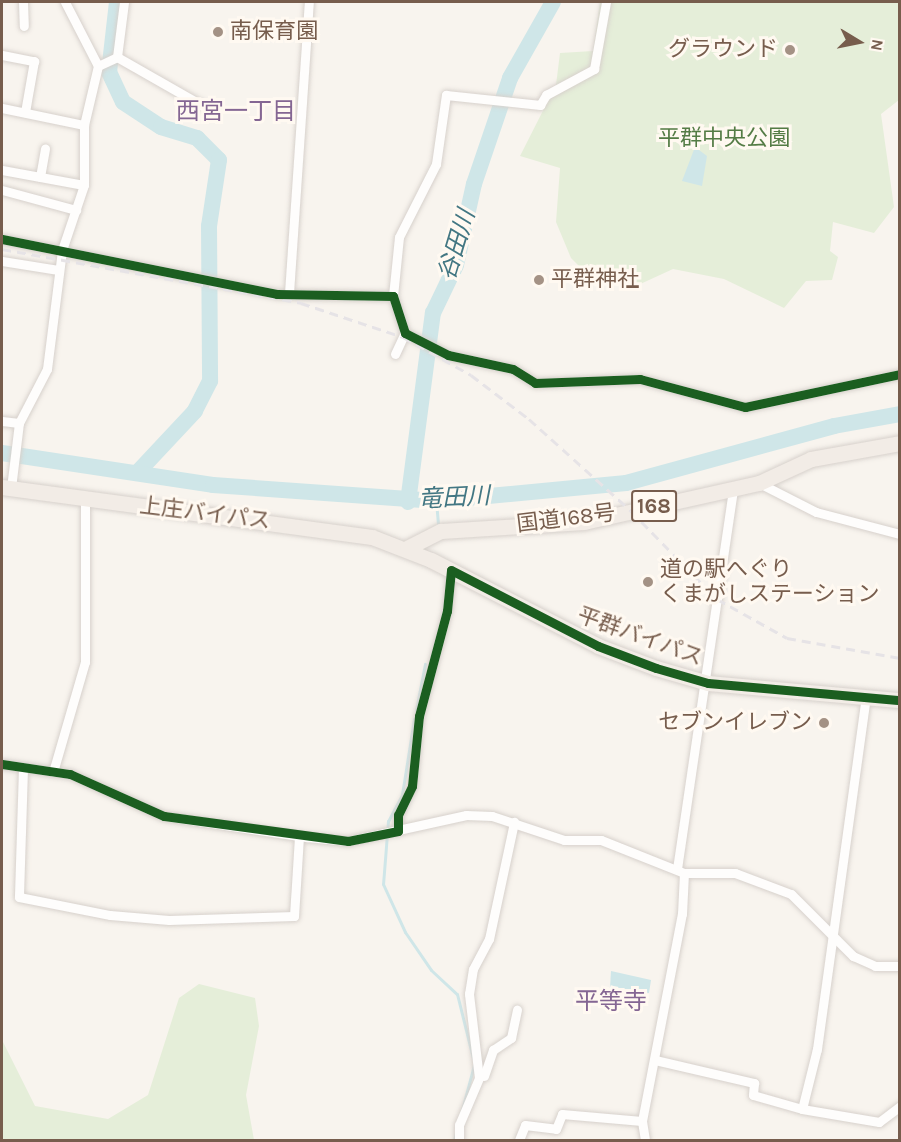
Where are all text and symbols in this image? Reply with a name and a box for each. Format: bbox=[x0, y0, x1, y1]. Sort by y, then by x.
north arrow bbox=[829, 12, 889, 72]
place label: 南保育園 bbox=[230, 19, 318, 45]
marker: 南保育園 bbox=[211, 25, 225, 39]
place label: グラウンド bbox=[668, 37, 778, 63]
text: N bbox=[867, 38, 888, 53]
marker: グラウンド bbox=[783, 43, 797, 57]
district label: 西宮一丁目 bbox=[176, 98, 296, 126]
park label: 平群中央公園 bbox=[658, 126, 790, 152]
water label: 谷田川 bbox=[433, 206, 481, 284]
place label: 平群神社 bbox=[551, 267, 639, 293]
marker: 平群神社 bbox=[532, 273, 546, 287]
water label: 竜田川 bbox=[417, 482, 491, 514]
road number: 168 bbox=[630, 488, 678, 524]
street label: 上庄バイパス bbox=[138, 493, 272, 535]
street label: 国道168号 bbox=[515, 500, 617, 538]
place label: 道の駅へぐり くまがしステーション bbox=[660, 556, 880, 608]
marker: 道の駅へぐり くまがしステーション bbox=[641, 575, 655, 589]
street label: 平群バイパス bbox=[573, 602, 707, 672]
place label: セブンイレブン bbox=[658, 710, 812, 736]
marker: セブンイレブン bbox=[817, 716, 831, 730]
district label: 平等寺 bbox=[575, 988, 647, 1016]

